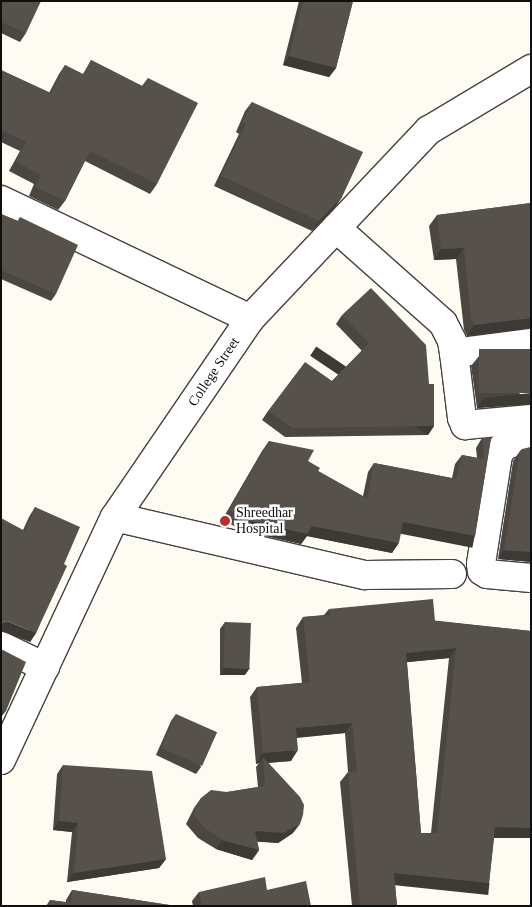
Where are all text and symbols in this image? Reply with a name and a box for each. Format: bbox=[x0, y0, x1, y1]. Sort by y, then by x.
street label: College Street bbox=[185, 334, 243, 410]
place label: Shreedhar Hospital bbox=[236, 505, 293, 538]
marker: Shreedhar Hospital bbox=[218, 514, 232, 528]

